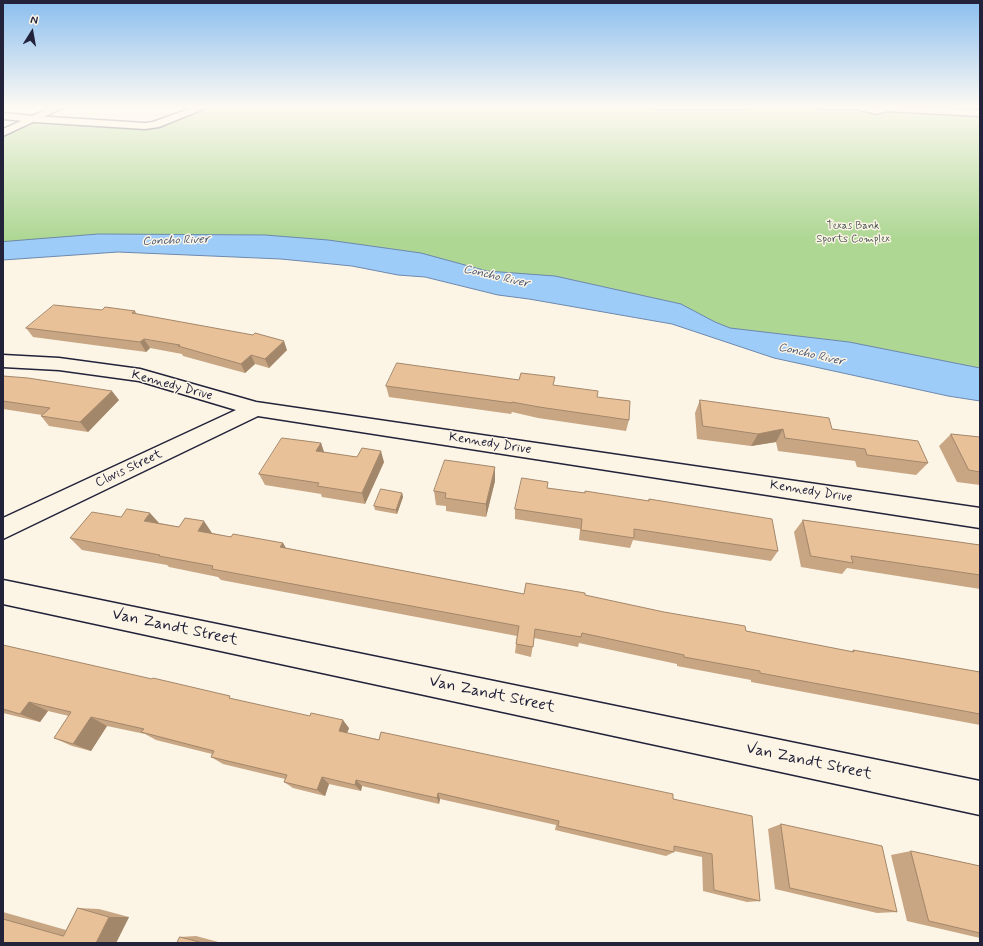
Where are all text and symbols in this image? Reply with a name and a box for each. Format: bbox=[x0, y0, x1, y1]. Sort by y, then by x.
north arrow bbox=[12, 12, 52, 52]
text: N bbox=[29, 13, 39, 28]
park label: Texas Bank Sports Complex bbox=[816, 220, 890, 246]
water label: Concho River bbox=[142, 233, 210, 249]
water label: Concho River bbox=[462, 262, 530, 292]
water label: Concho River bbox=[777, 340, 845, 370]
street label: Kennedy Drive bbox=[130, 368, 214, 404]
street label: Kennedy Drive bbox=[448, 430, 532, 458]
street label: Clovis Street bbox=[93, 447, 165, 491]
street label: Kennedy Drive bbox=[769, 478, 853, 506]
street label: Van Zandt Street bbox=[110, 605, 240, 651]
street label: Van Zandt Street bbox=[427, 672, 557, 718]
street label: Van Zandt Street bbox=[744, 739, 874, 785]

